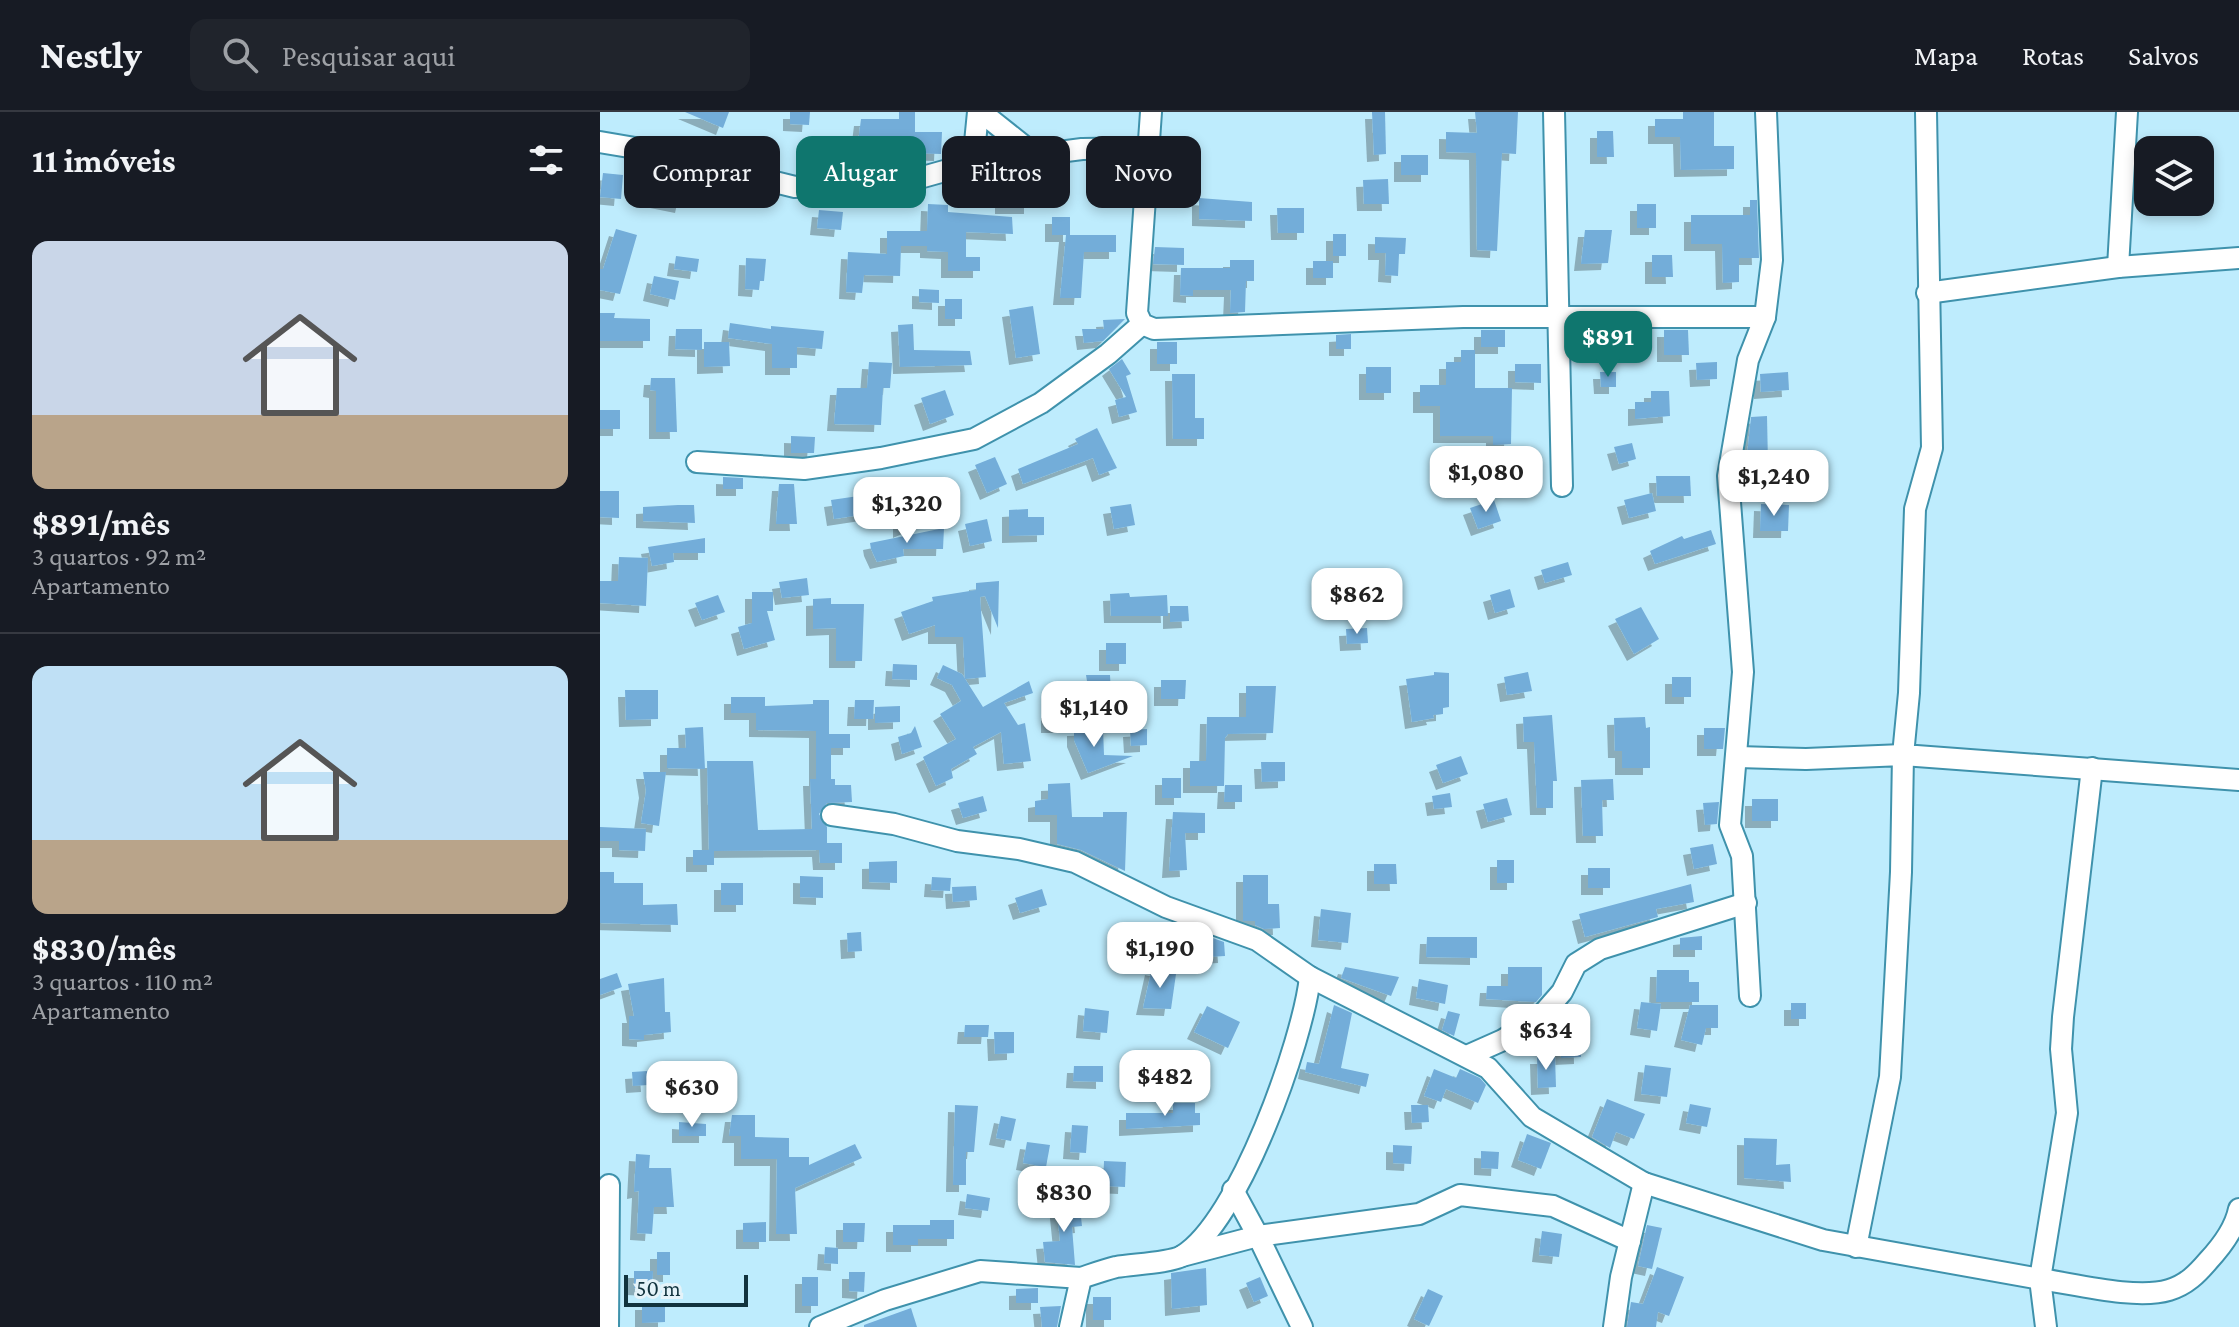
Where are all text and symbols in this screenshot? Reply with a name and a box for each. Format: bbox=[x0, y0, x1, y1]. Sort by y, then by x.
search box bbox=[190, 19, 750, 91]
icon: search bbox=[218, 33, 262, 77]
text: Nestly bbox=[40, 34, 142, 76]
text: Pesquisar aqui bbox=[282, 39, 455, 72]
text: Mapa bbox=[1914, 40, 1978, 71]
text: Rotas bbox=[2022, 40, 2084, 71]
text: Salvos bbox=[2128, 40, 2199, 71]
chip: Comprar bbox=[624, 136, 780, 208]
chip: Alugar bbox=[796, 136, 926, 208]
chip: Filtros bbox=[942, 136, 1070, 208]
chip: Novo bbox=[1086, 136, 1201, 208]
map controls bbox=[2134, 136, 2214, 216]
button: layers bbox=[2134, 136, 2214, 216]
icon: filters bbox=[524, 138, 568, 182]
text: 11 imóveis bbox=[32, 142, 176, 179]
icon: home bbox=[228, 293, 372, 437]
pin: $891 bbox=[1561, 311, 1655, 379]
text: $891 bbox=[1582, 322, 1634, 351]
pin: $1,080 bbox=[1421, 446, 1551, 514]
pin: $1,240 bbox=[1709, 450, 1839, 518]
text: $1,080 bbox=[1448, 457, 1524, 486]
text: $1,240 bbox=[1737, 461, 1811, 490]
pin: $1,320 bbox=[842, 477, 972, 545]
text: $1,320 bbox=[871, 488, 943, 517]
text: $891/mês bbox=[32, 505, 170, 542]
text: 3 quartos · 92 m² bbox=[32, 542, 206, 571]
pin: $862 bbox=[1310, 568, 1404, 636]
text: Apartamento bbox=[32, 571, 170, 600]
text: $862 bbox=[1330, 579, 1384, 608]
pin: $1,140 bbox=[1029, 681, 1159, 749]
text: $1,140 bbox=[1059, 692, 1129, 721]
icon: home bbox=[228, 718, 372, 862]
pin: $1,190 bbox=[1095, 922, 1225, 990]
text: $830/mês bbox=[32, 930, 176, 967]
text: $1,190 bbox=[1125, 933, 1195, 962]
text: 3 quartos · 110 m² bbox=[32, 967, 213, 996]
text: Apartamento bbox=[32, 996, 170, 1025]
pin: $634 bbox=[1499, 1004, 1593, 1072]
text: $634 bbox=[1519, 1015, 1573, 1044]
pin: $482 bbox=[1118, 1050, 1212, 1118]
pin: $630 bbox=[645, 1061, 739, 1129]
text: $482 bbox=[1137, 1061, 1193, 1090]
text: $630 bbox=[664, 1072, 720, 1101]
pin: $830 bbox=[1017, 1166, 1111, 1234]
text: $830 bbox=[1036, 1177, 1092, 1206]
scale bar bbox=[624, 1271, 748, 1307]
text: 50 m bbox=[636, 1276, 681, 1301]

